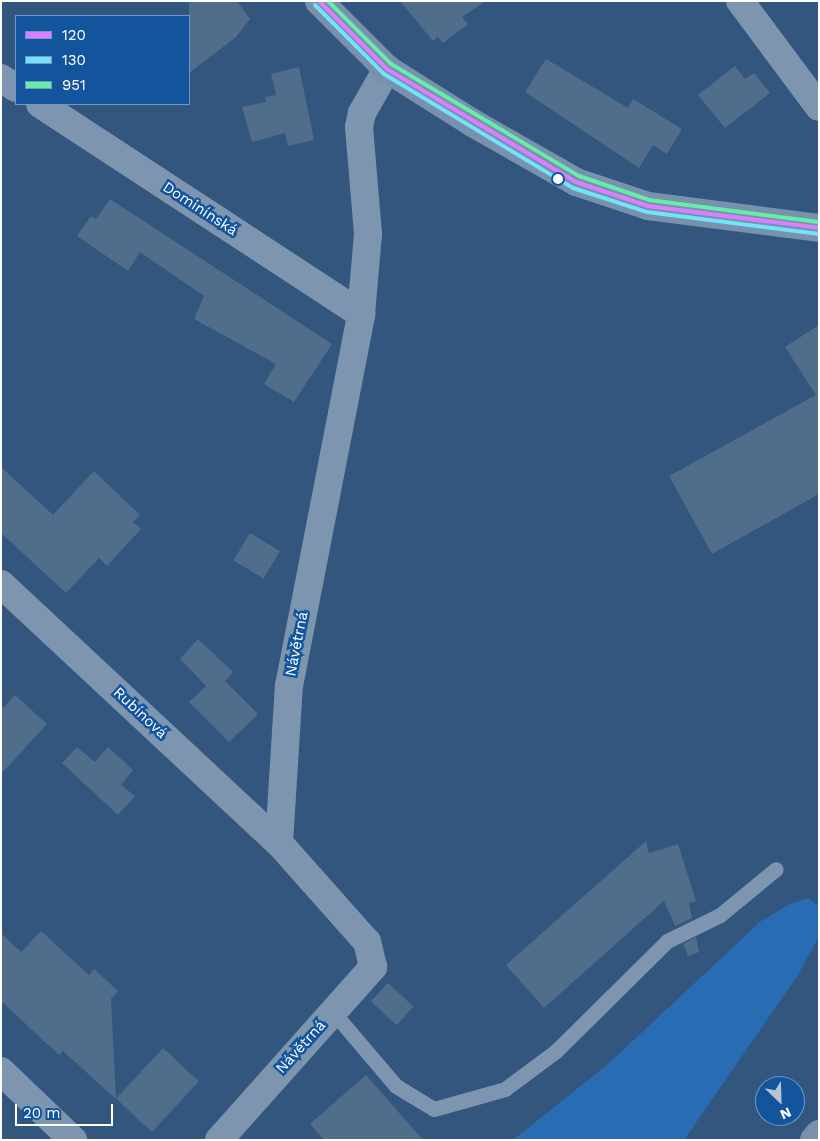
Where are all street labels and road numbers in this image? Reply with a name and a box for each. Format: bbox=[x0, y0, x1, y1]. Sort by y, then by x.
street label: Dominínská bbox=[159, 178, 241, 240]
street label: Návětrná bbox=[282, 610, 312, 678]
street label: Rubínová bbox=[109, 684, 171, 742]
street label: Návětrná bbox=[272, 1017, 330, 1077]

